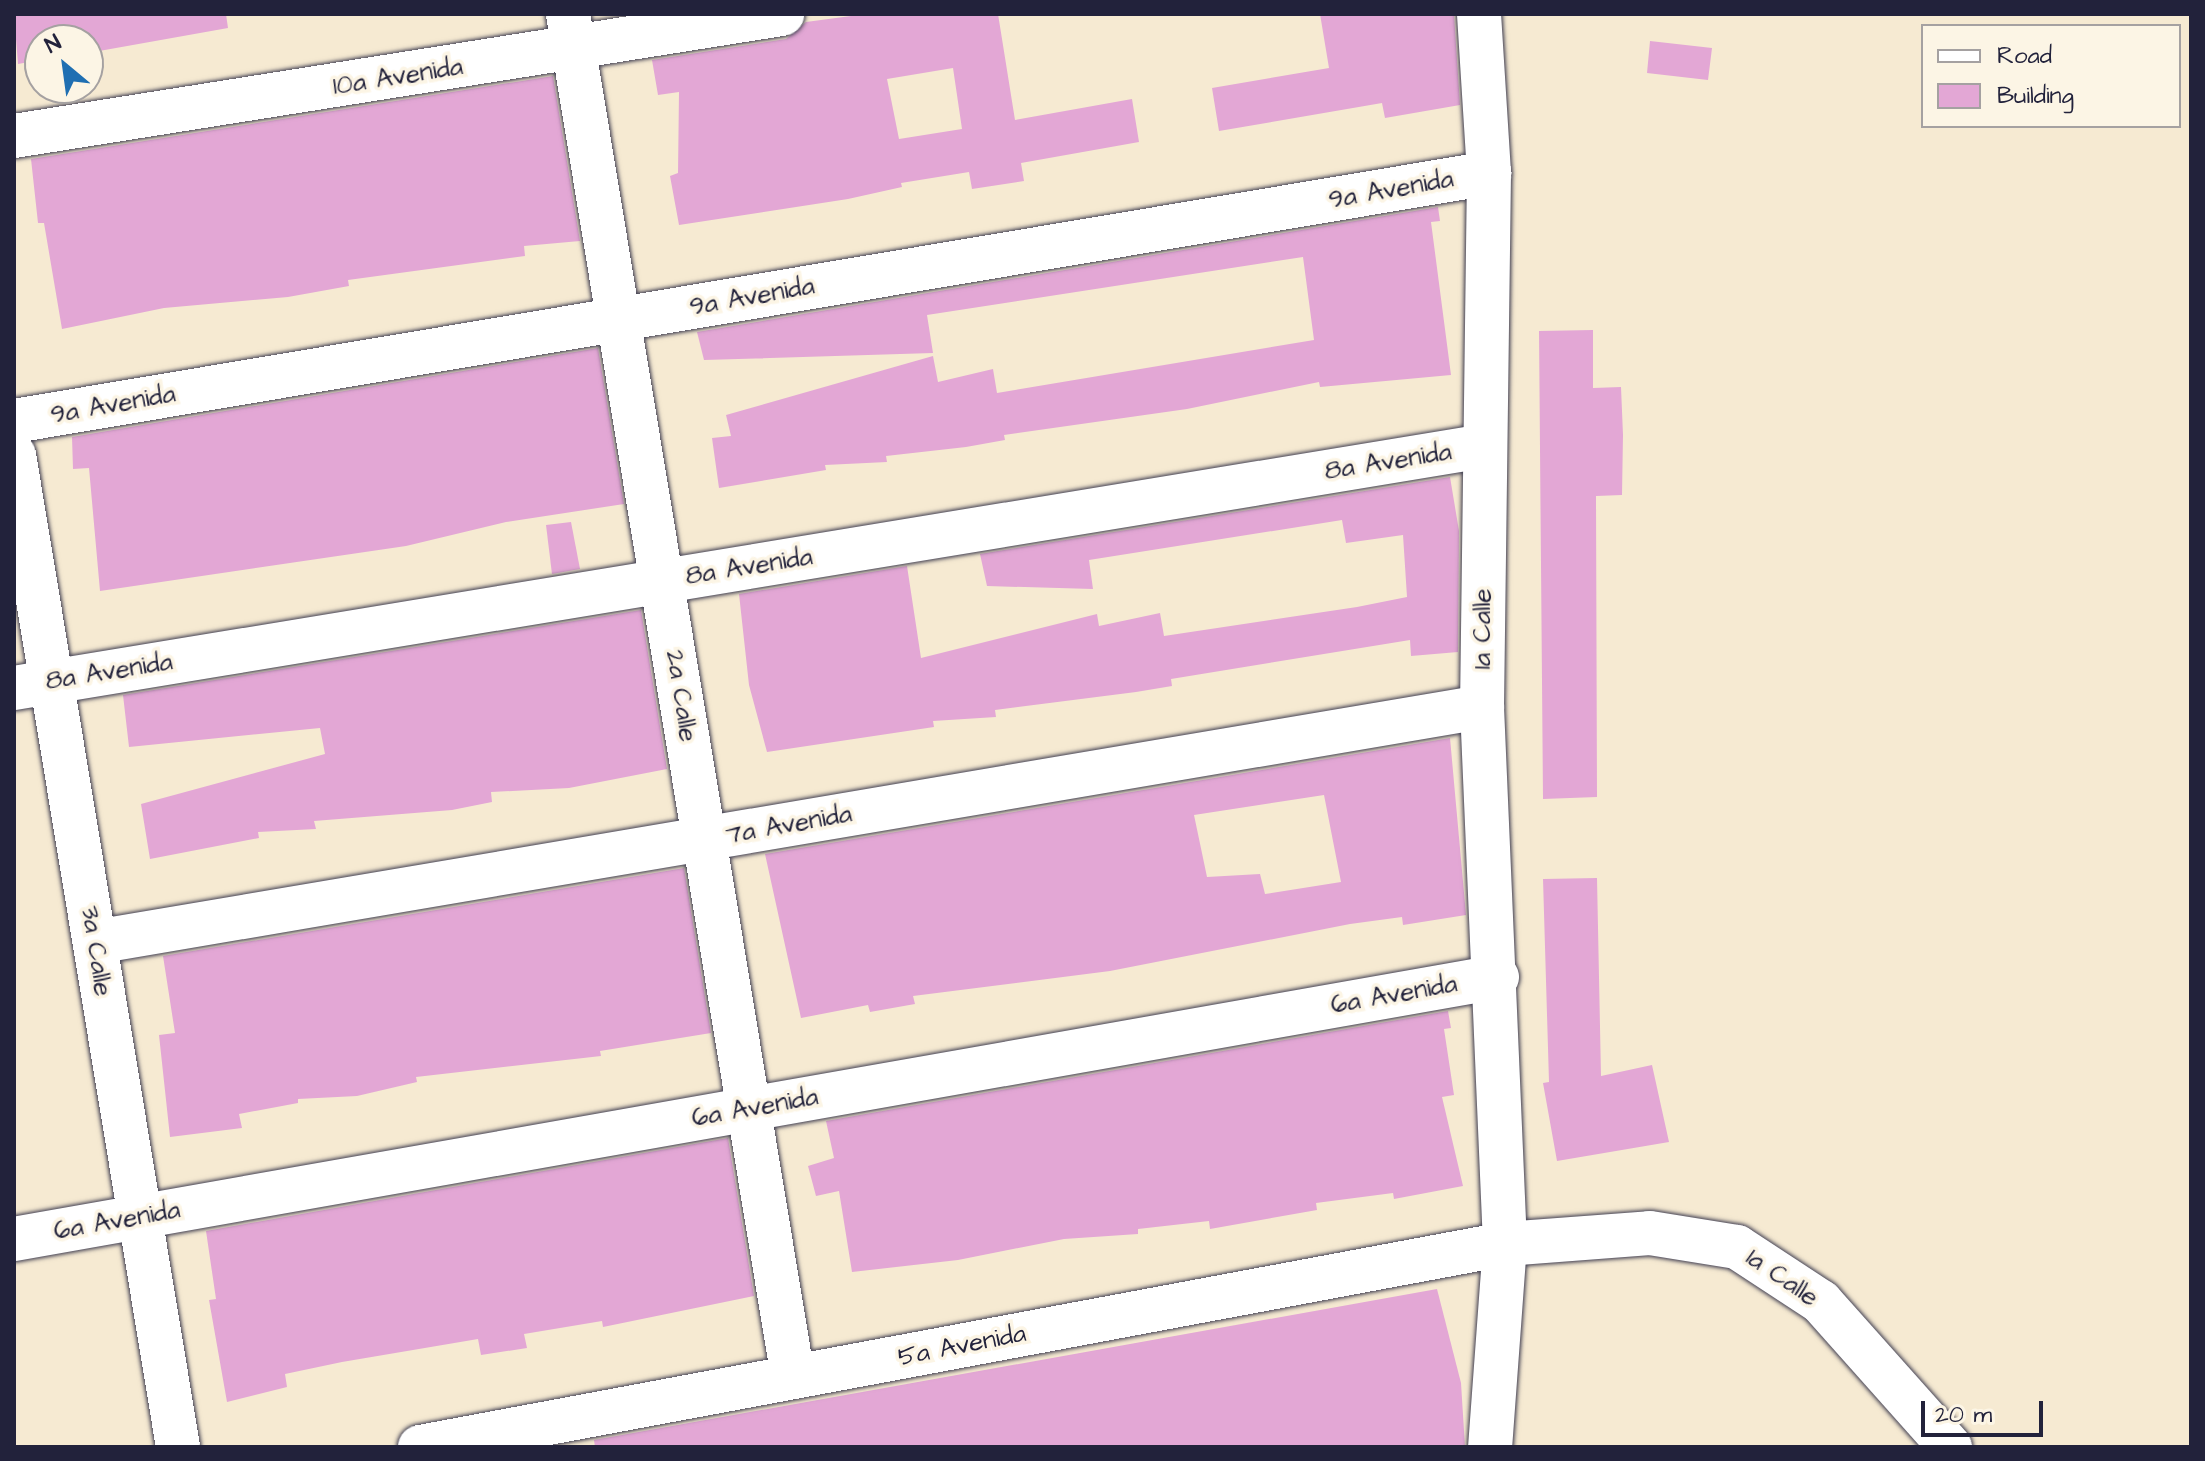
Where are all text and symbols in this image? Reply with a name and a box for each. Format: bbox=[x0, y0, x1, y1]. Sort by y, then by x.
north arrow bbox=[24, 24, 104, 104]
legend bbox=[1921, 24, 2181, 128]
text: N bbox=[40, 27, 67, 61]
text: Road bbox=[1997, 39, 2052, 73]
street label: 10a Avenida bbox=[331, 51, 465, 103]
text: Building bbox=[1997, 79, 2074, 113]
street label: 9a Avenida bbox=[1326, 164, 1456, 216]
street label: 9a Avenida bbox=[687, 271, 817, 323]
street label: 9a Avenida bbox=[48, 379, 178, 431]
street label: 8a Avenida bbox=[1322, 437, 1454, 487]
street label: 8a Avenida bbox=[683, 542, 815, 592]
street label: 1a Calle bbox=[1467, 589, 1499, 669]
street label: 8a Avenida bbox=[43, 647, 175, 697]
street label: 2a Calle bbox=[658, 648, 704, 744]
street label: 7a Avenida bbox=[724, 799, 854, 851]
street label: 3a Calle bbox=[73, 904, 119, 998]
street label: 6a Avenida bbox=[1328, 969, 1460, 1021]
street label: 6a Avenida bbox=[689, 1082, 821, 1134]
street label: 6a Avenida bbox=[51, 1195, 183, 1247]
street label: 1a Calle bbox=[1740, 1242, 1824, 1314]
street label: 5a Avenida bbox=[895, 1318, 1029, 1374]
scale bar bbox=[1925, 1385, 2047, 1435]
text: 20 m bbox=[1935, 1398, 1992, 1432]

